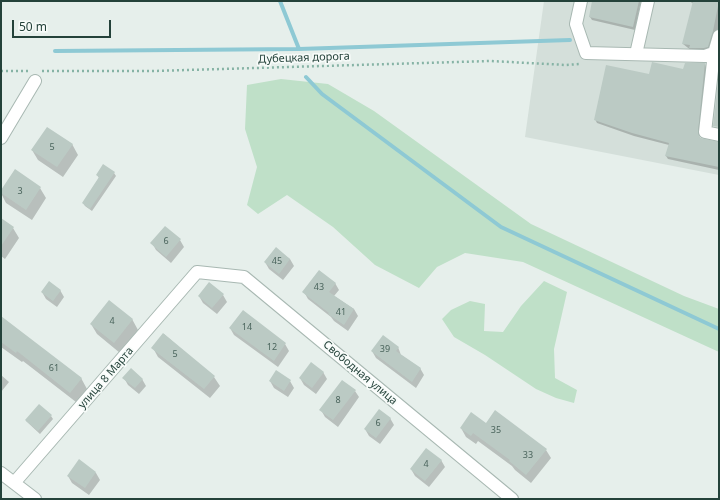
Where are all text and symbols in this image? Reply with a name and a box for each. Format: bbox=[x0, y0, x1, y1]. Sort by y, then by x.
scale bar bbox=[14, 12, 113, 38]
text: 50 m bbox=[19, 18, 47, 35]
street label: Дубецкая дорога bbox=[258, 50, 350, 66]
house number: 5 bbox=[49, 142, 55, 152]
house number: 3 bbox=[17, 186, 23, 196]
house number: 6 bbox=[163, 236, 169, 246]
house number: 45 bbox=[272, 256, 282, 266]
house number: 43 bbox=[314, 282, 324, 292]
house number: 41 bbox=[336, 307, 346, 317]
house number: 4 bbox=[109, 316, 115, 326]
house number: 14 bbox=[242, 322, 252, 332]
street label: Свободная улица bbox=[320, 338, 400, 408]
house number: 12 bbox=[267, 342, 277, 352]
house number: 39 bbox=[380, 344, 390, 354]
street label: улица 8 Марта bbox=[76, 345, 136, 411]
house number: 5 bbox=[172, 349, 178, 359]
house number: 61 bbox=[49, 363, 59, 373]
house number: 8 bbox=[335, 395, 341, 405]
house number: 6 bbox=[375, 418, 381, 428]
house number: 35 bbox=[491, 425, 501, 435]
house number: 33 bbox=[523, 450, 533, 460]
house number: 4 bbox=[423, 459, 429, 469]

